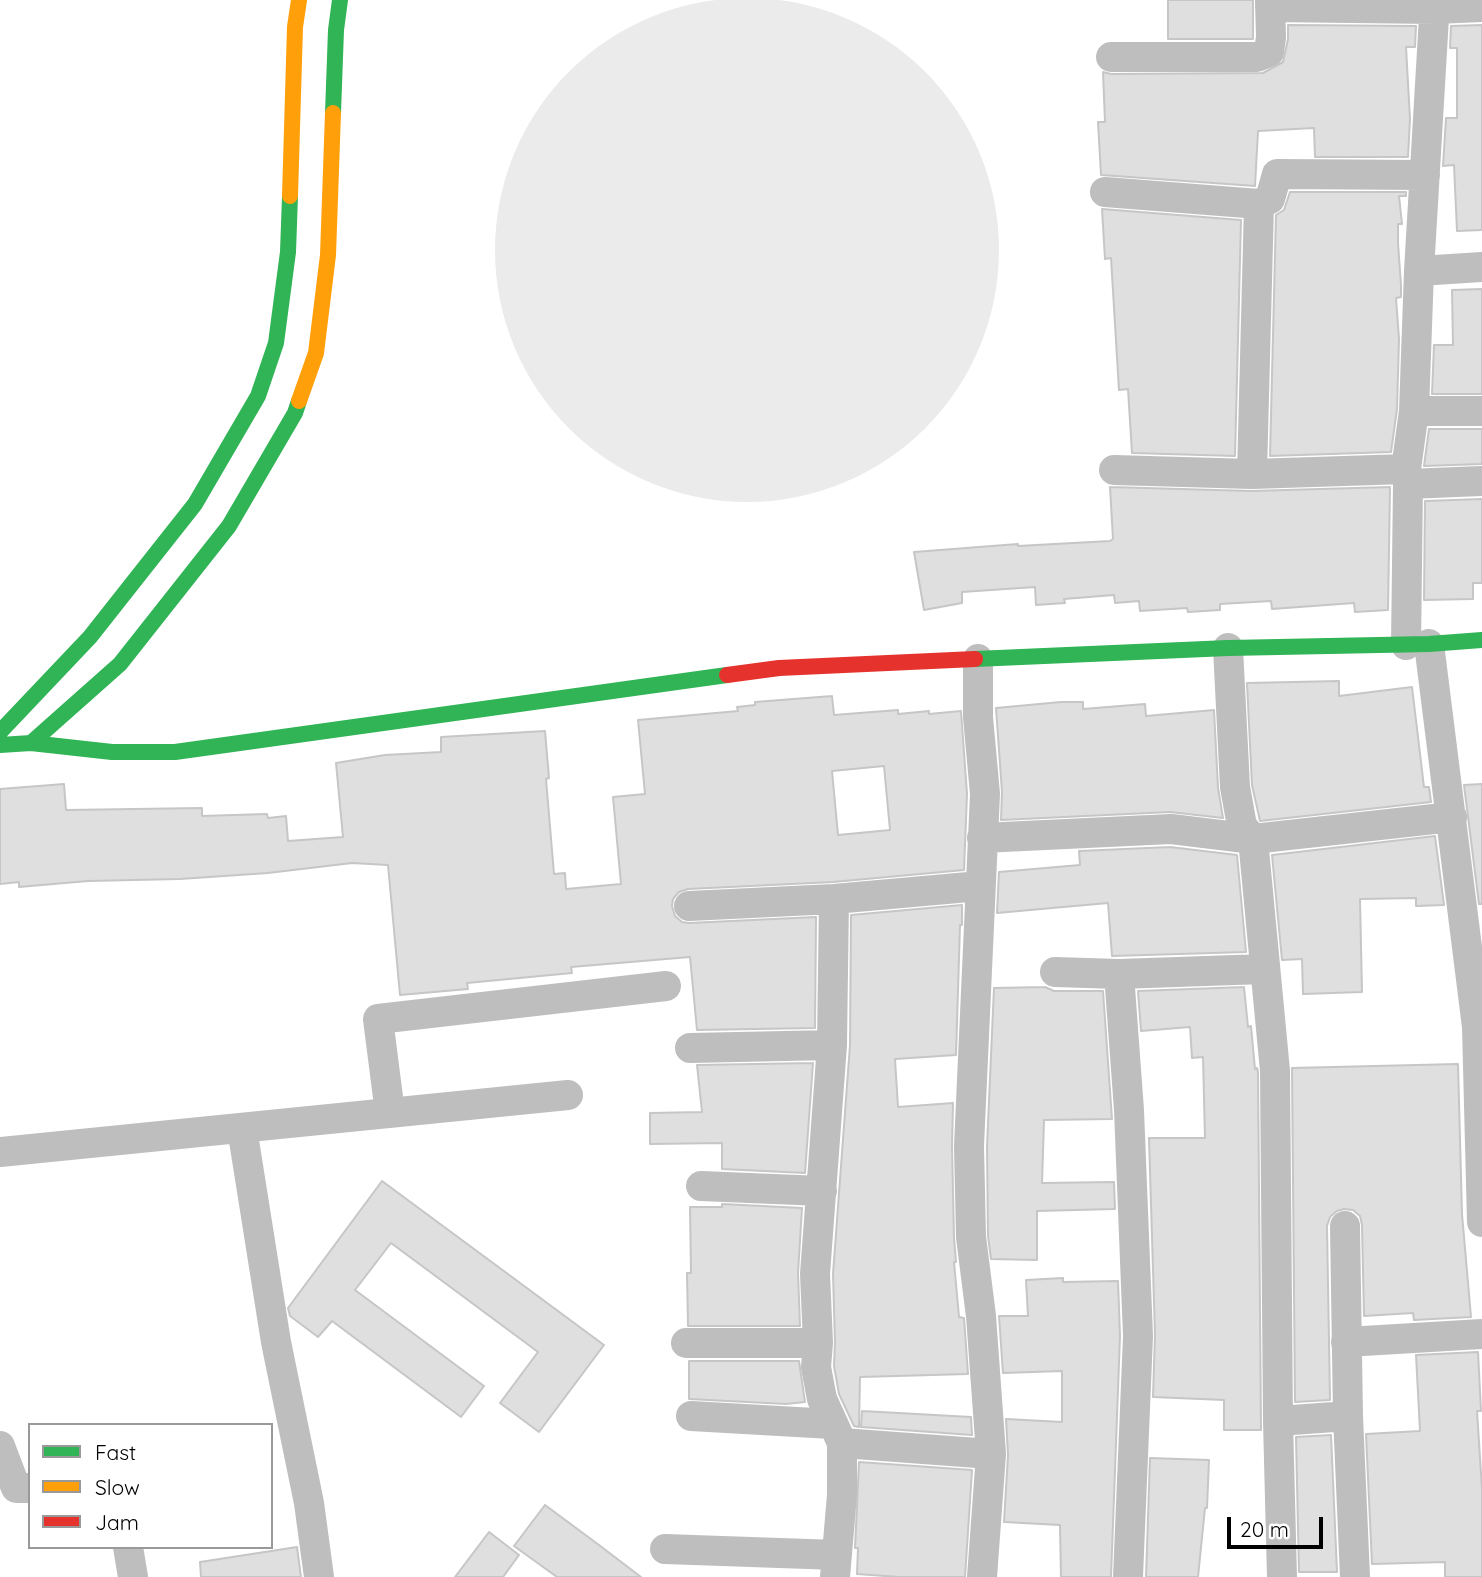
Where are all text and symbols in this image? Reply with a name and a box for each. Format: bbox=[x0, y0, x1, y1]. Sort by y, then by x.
legend bbox=[28, 1423, 273, 1549]
text: Fast bbox=[95, 1439, 136, 1465]
text: Slow bbox=[95, 1474, 140, 1500]
scale bar bbox=[1230, 1504, 1326, 1548]
text: Jam bbox=[95, 1509, 139, 1535]
text: 20 m bbox=[1240, 1516, 1289, 1542]

